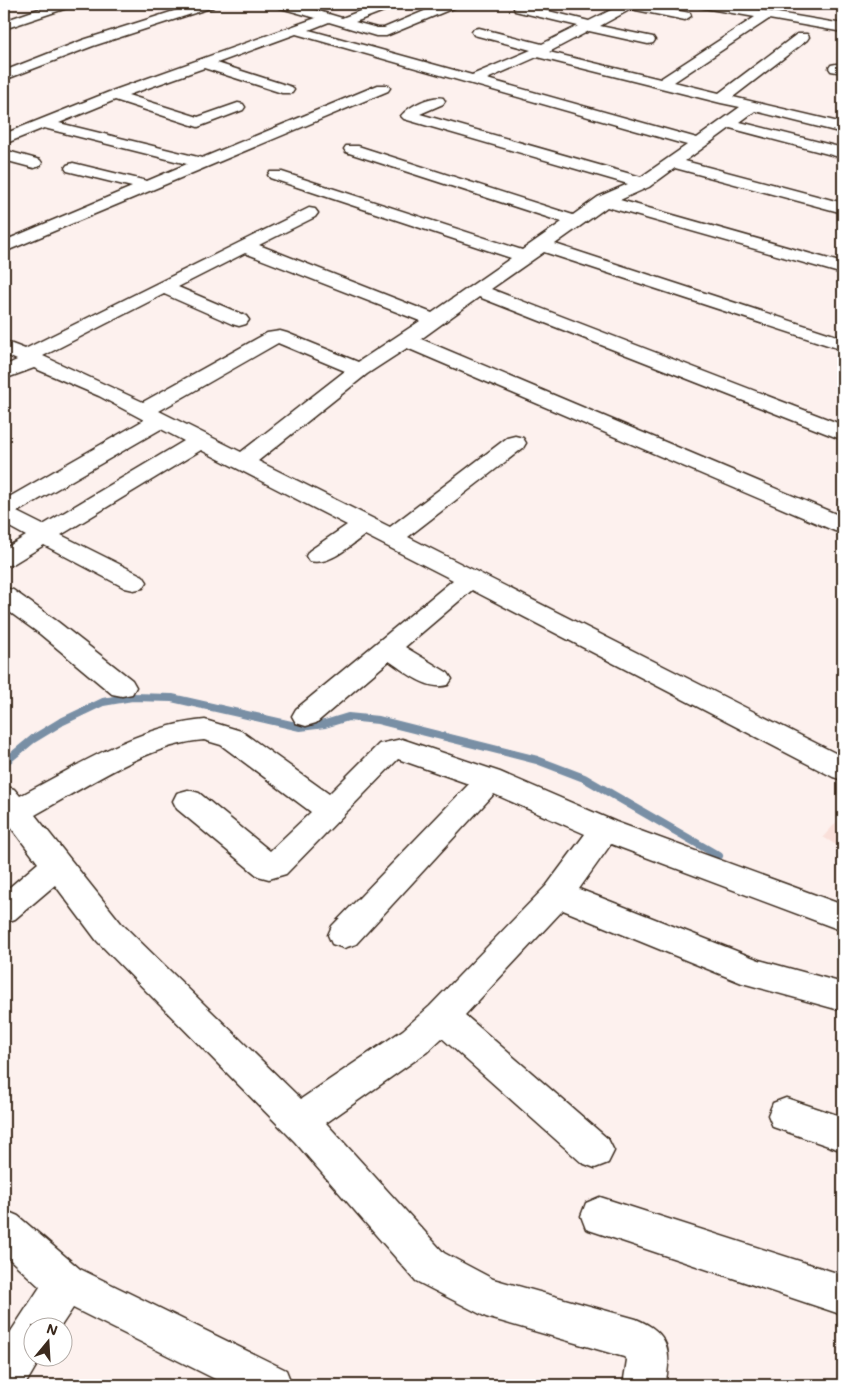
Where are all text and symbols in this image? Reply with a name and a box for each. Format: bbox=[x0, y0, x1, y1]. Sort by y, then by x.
north arrow bbox=[22, 1316, 72, 1366]
text: N bbox=[44, 1318, 60, 1340]

